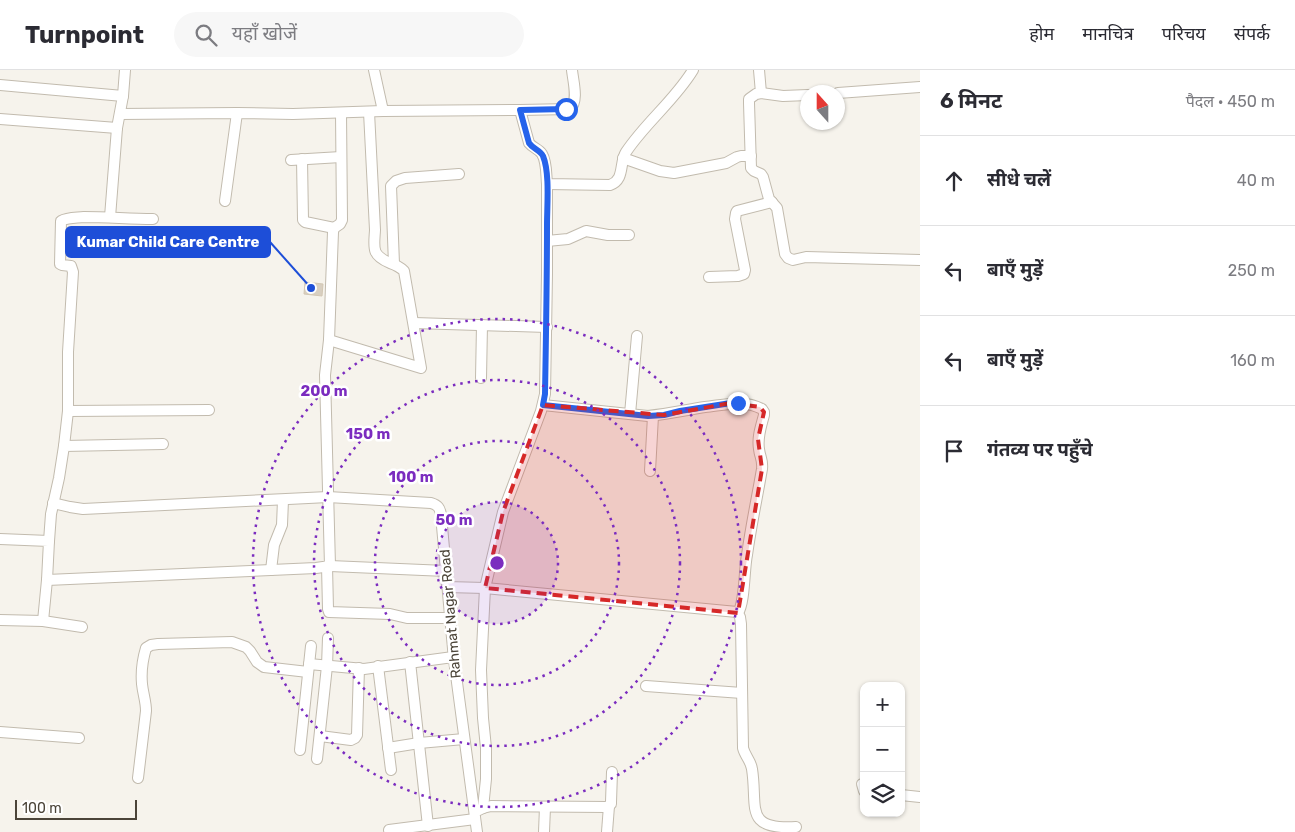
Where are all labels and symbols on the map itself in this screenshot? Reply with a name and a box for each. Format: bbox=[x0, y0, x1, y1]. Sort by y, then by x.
north arrow bbox=[800, 85, 845, 130]
route start bbox=[555, 98, 578, 121]
callout: Kumar Child Care Centre bbox=[66, 227, 270, 257]
text: Kumar Child Care Centre bbox=[77, 233, 260, 251]
text: 200 m bbox=[300, 382, 348, 400]
route end bbox=[727, 392, 750, 415]
text: 150 m bbox=[346, 425, 390, 443]
text: 100 m bbox=[389, 468, 433, 486]
text: 50 m bbox=[436, 511, 472, 529]
street label: Rahmat Nagar Road bbox=[436, 549, 465, 679]
centre of rings bbox=[488, 554, 506, 572]
scale bar bbox=[15, 797, 138, 820]

